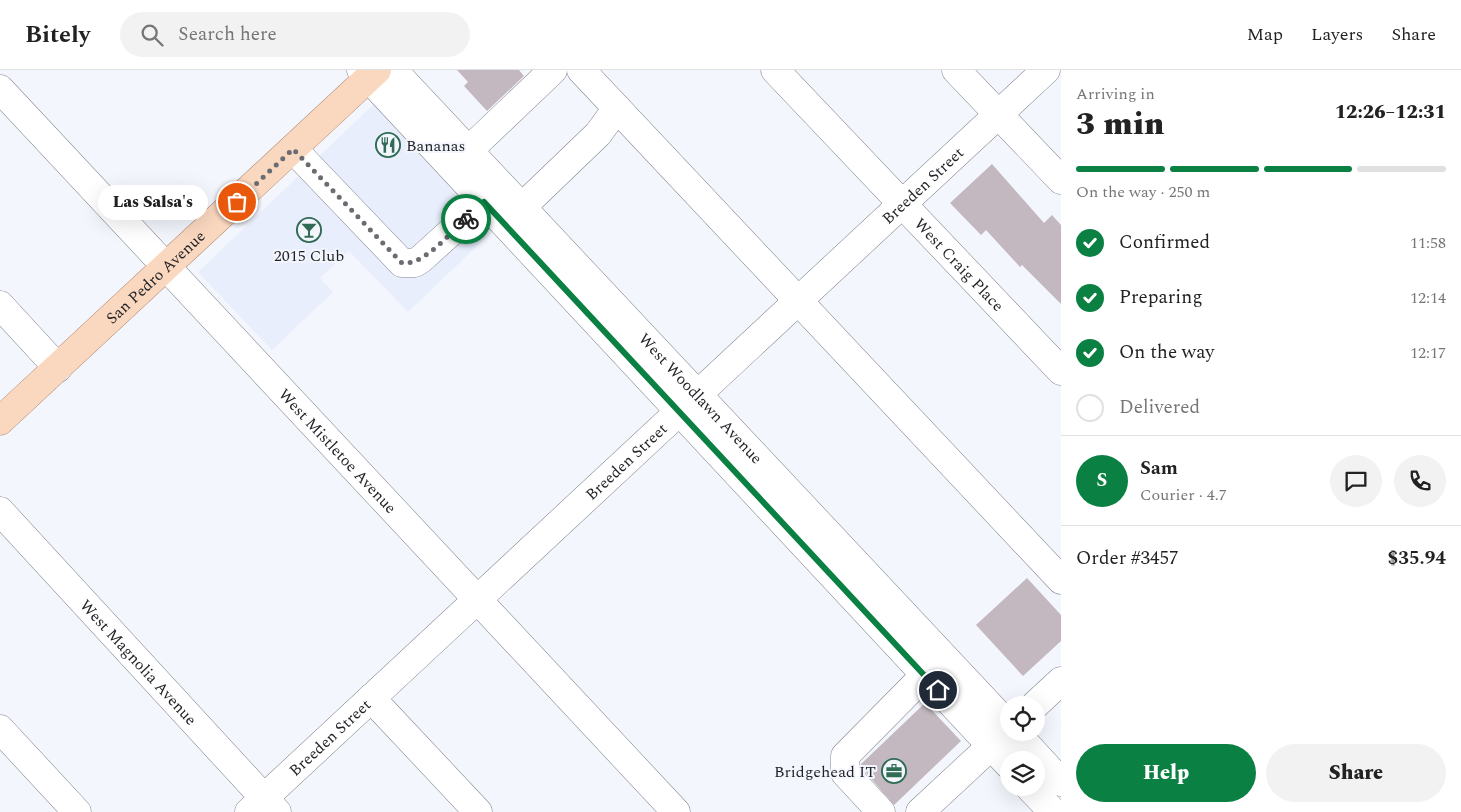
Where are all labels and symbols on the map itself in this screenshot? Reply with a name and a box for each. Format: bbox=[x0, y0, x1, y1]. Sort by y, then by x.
restaurant icon: Bananas bbox=[375, 132, 401, 158]
place label: Bananas bbox=[406, 134, 465, 158]
street label: Breeden Street bbox=[877, 141, 970, 230]
pin bbox=[216, 181, 258, 223]
callout: Las Salsa's bbox=[97, 184, 207, 220]
courier bbox=[441, 194, 491, 244]
street label: West Craig Place bbox=[908, 213, 1009, 317]
bar icon: 2015 Club bbox=[296, 217, 322, 243]
street label: San Pedro Avenue bbox=[101, 225, 211, 330]
place label: 2015 Club bbox=[274, 244, 344, 268]
street label: West Woodlawn Avenue bbox=[633, 328, 768, 470]
street label: West Mistletoe Avenue bbox=[273, 383, 402, 519]
street label: Breeden Street bbox=[580, 417, 673, 506]
street label: West Magnolia Avenue bbox=[74, 594, 202, 731]
pin bbox=[917, 669, 959, 711]
street label: Breeden Street bbox=[284, 693, 377, 782]
office icon: Bridgehead IT bbox=[881, 758, 907, 784]
place label: Bridgehead IT bbox=[774, 760, 876, 784]

